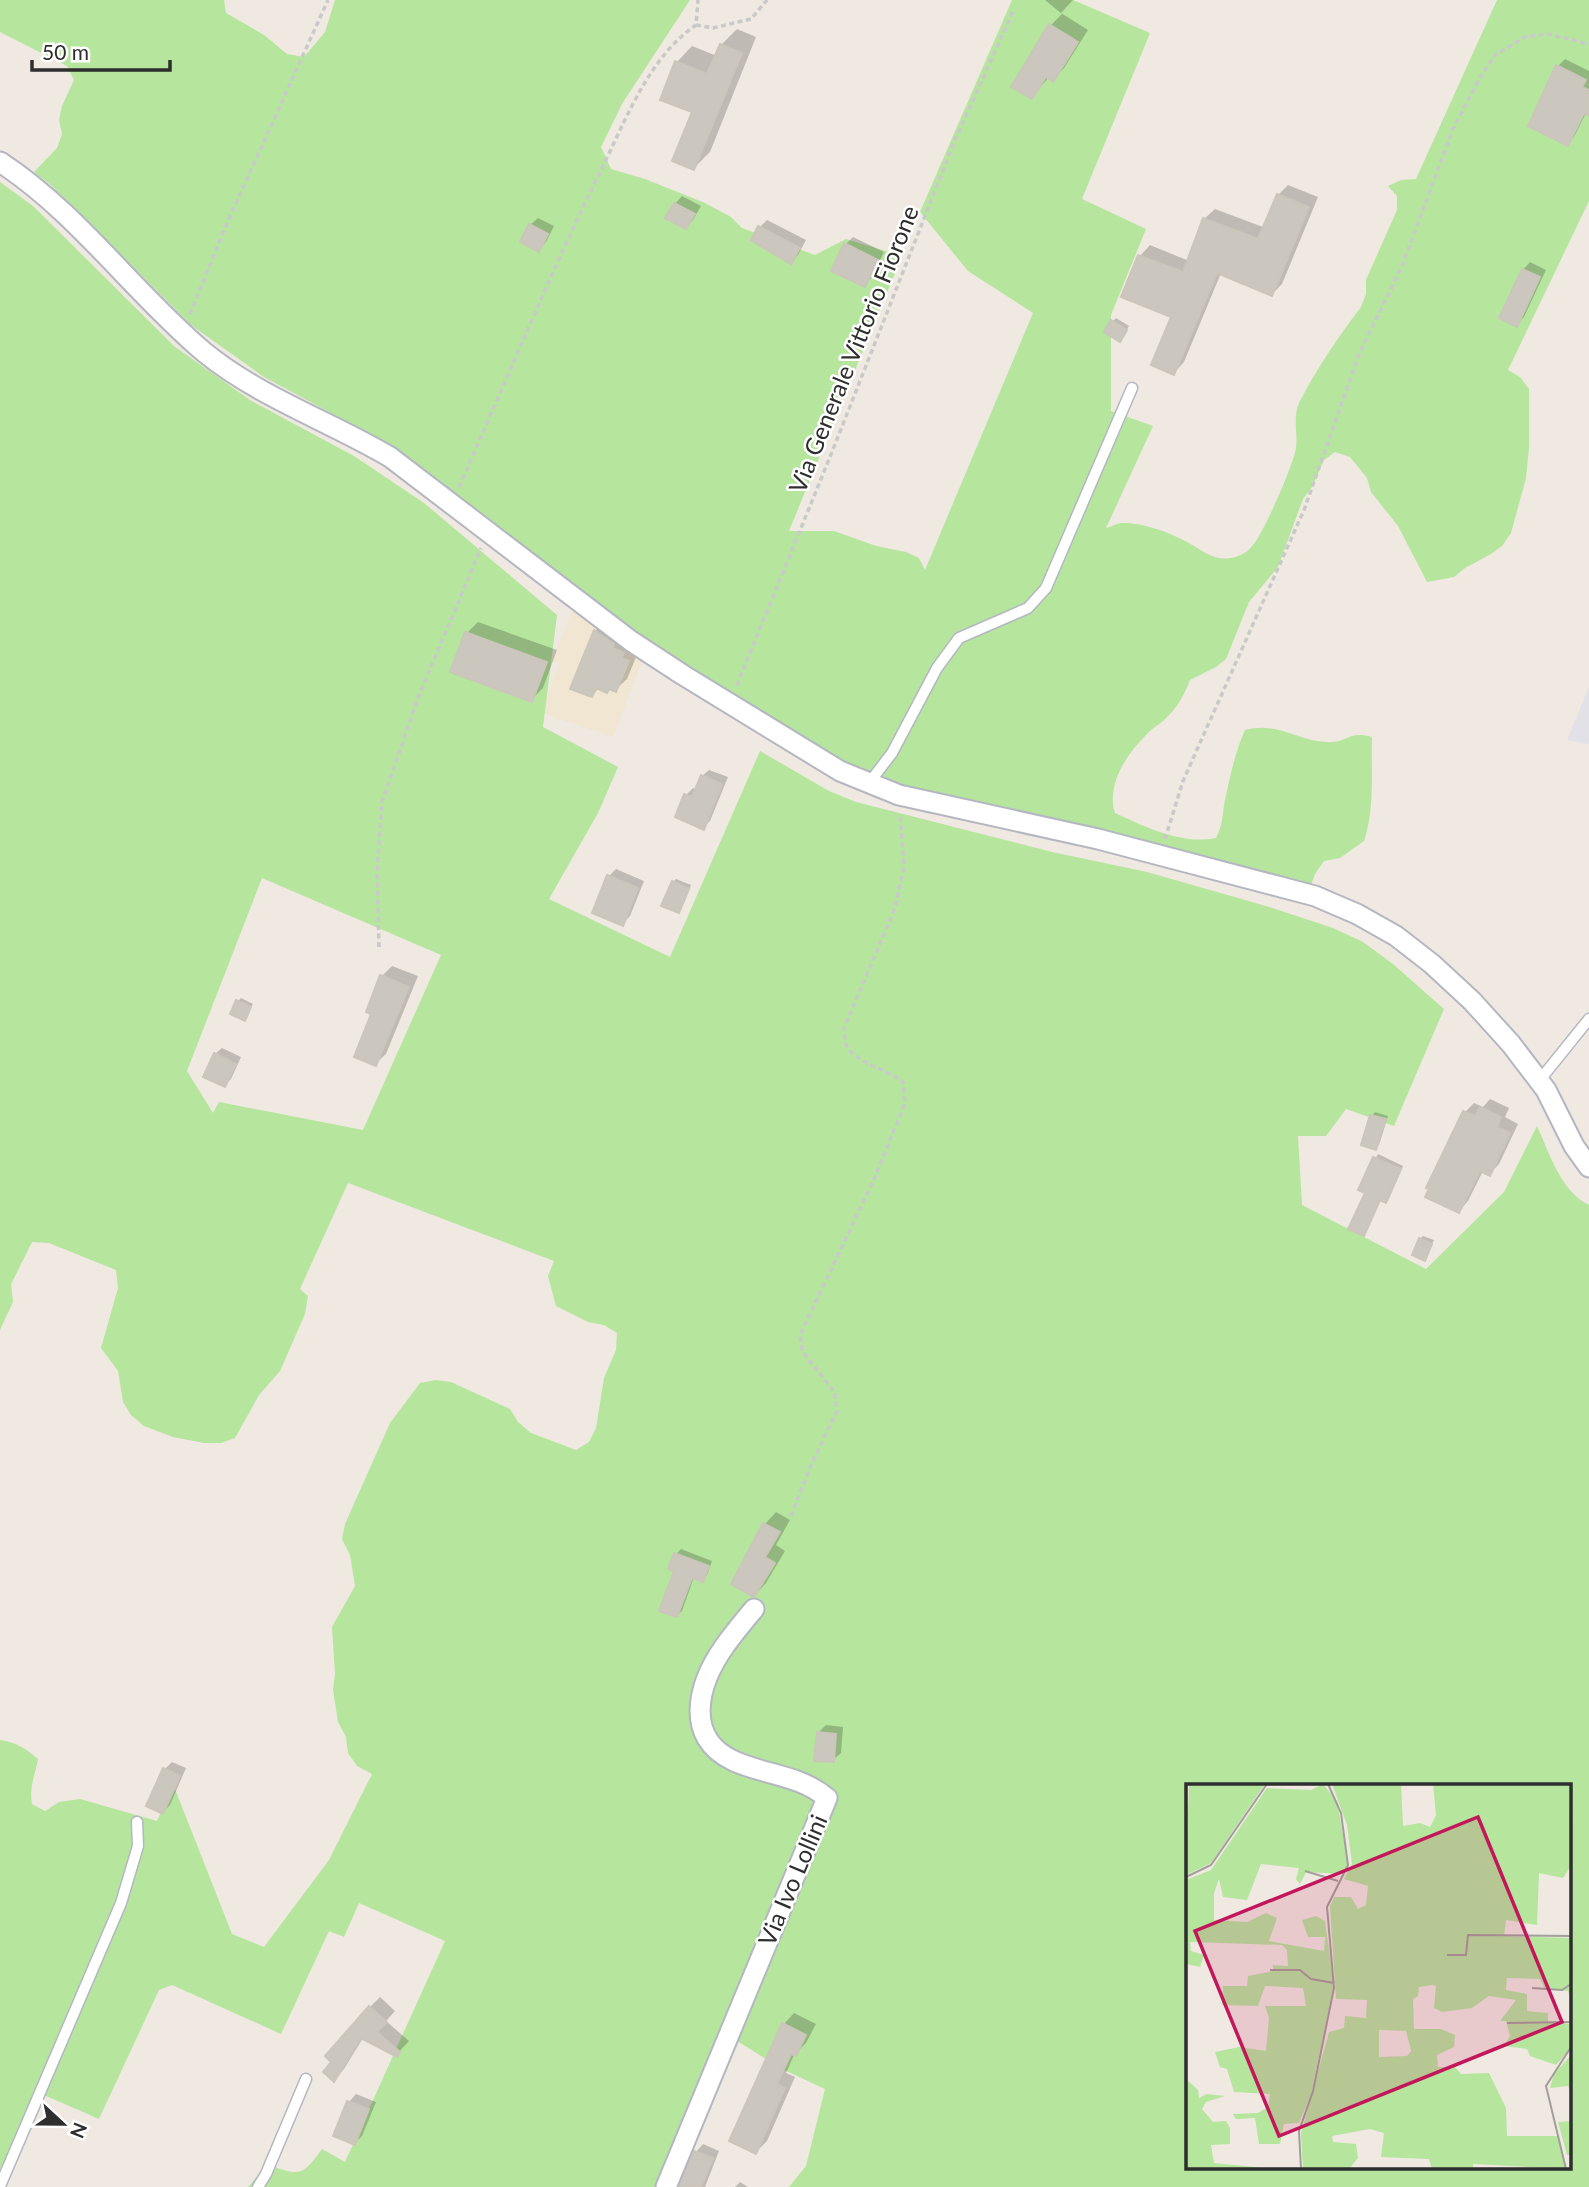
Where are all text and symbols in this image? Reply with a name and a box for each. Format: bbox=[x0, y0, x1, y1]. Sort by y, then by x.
scale bar bbox=[32, 28, 170, 72]
text: 50 m bbox=[42, 39, 89, 64]
street label: Via Generale Vittorio Fiorone bbox=[782, 201, 924, 497]
inset map bbox=[1186, 1784, 1572, 2170]
street label: Via Ivo Lollini bbox=[751, 1810, 833, 1950]
north arrow bbox=[28, 2089, 98, 2159]
text: N bbox=[66, 2119, 93, 2142]

